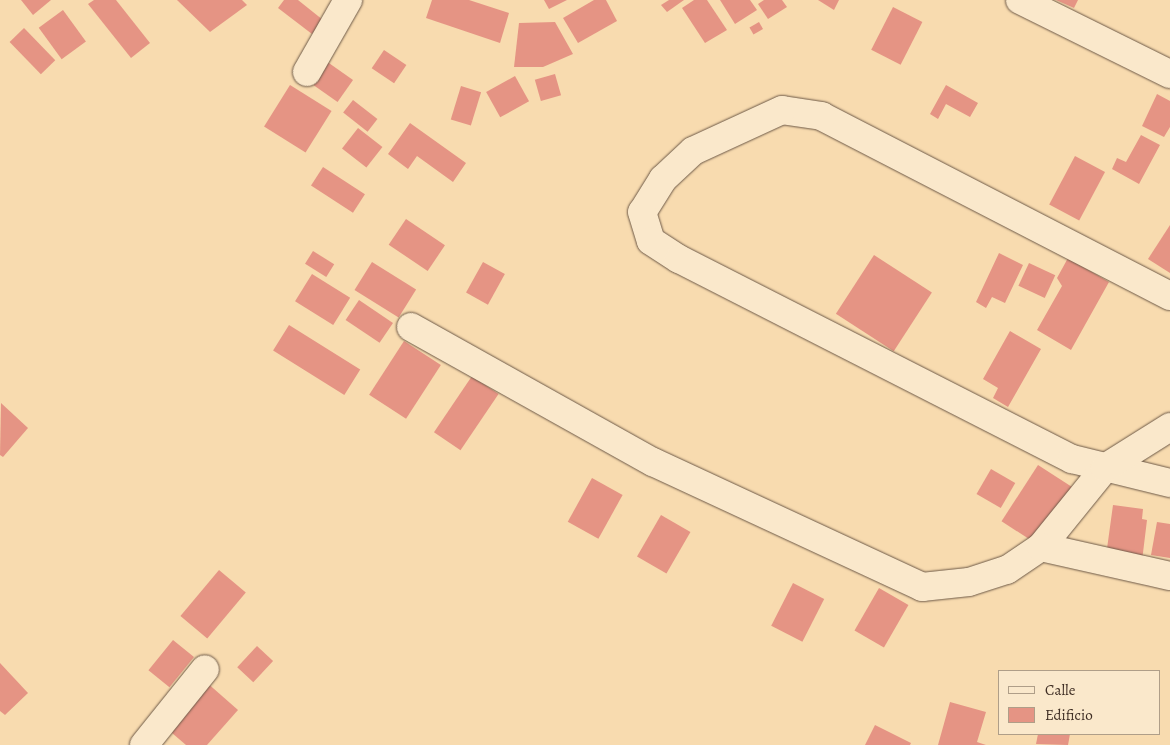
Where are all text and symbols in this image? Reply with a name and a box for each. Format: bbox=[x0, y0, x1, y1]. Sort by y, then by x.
legend bbox=[998, 670, 1160, 735]
text: Calle bbox=[1045, 680, 1075, 700]
text: Edificio bbox=[1045, 705, 1093, 725]

